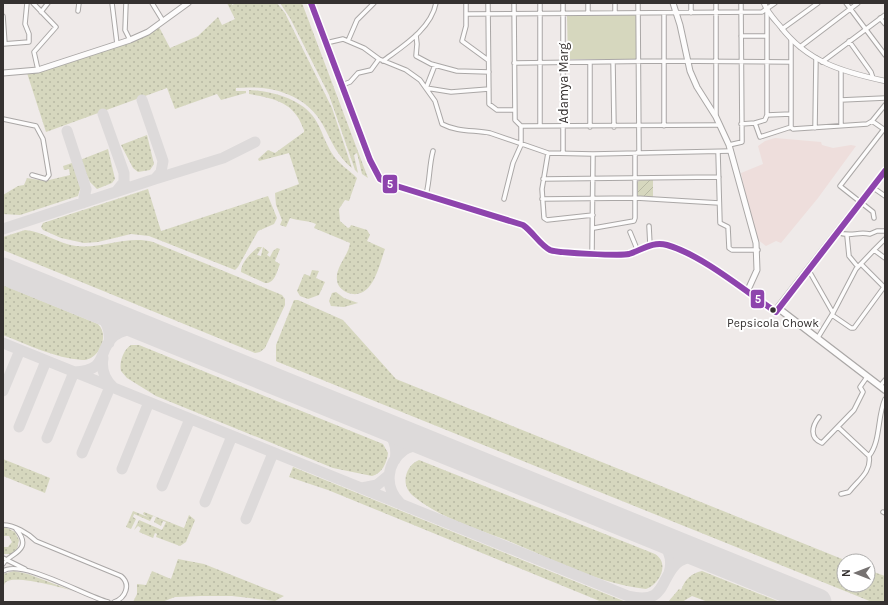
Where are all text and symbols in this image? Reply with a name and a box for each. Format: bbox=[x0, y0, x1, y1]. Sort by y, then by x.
street label: Adamya Marg bbox=[556, 42, 571, 123]
line badge: 5 bbox=[382, 174, 398, 194]
text: 5 bbox=[387, 178, 393, 191]
line badge: 5 bbox=[750, 289, 765, 309]
text: 5 bbox=[755, 293, 761, 306]
marker: Pepsicola Chowk bbox=[768, 305, 778, 315]
place label: Pepsicola Chowk bbox=[727, 316, 819, 330]
north arrow bbox=[836, 553, 876, 593]
text: N bbox=[840, 569, 853, 577]

